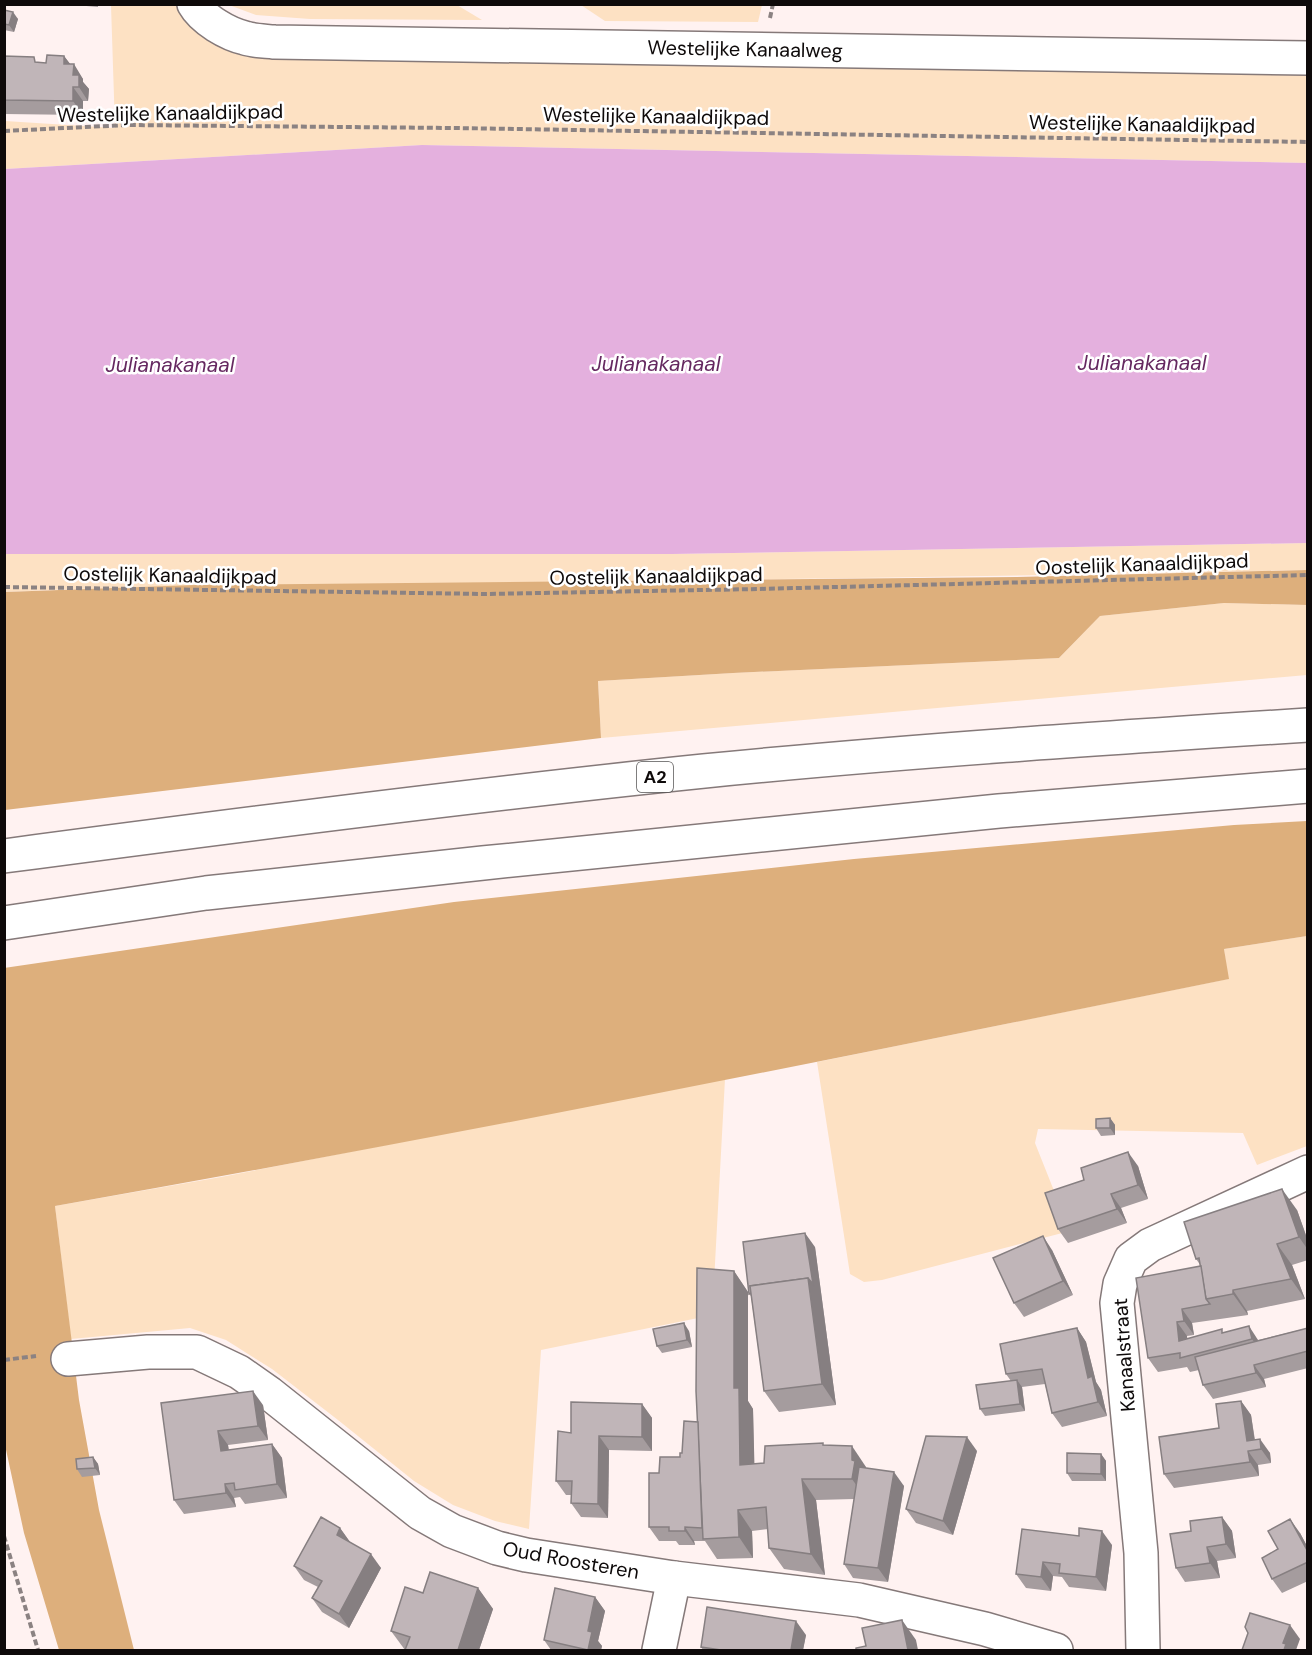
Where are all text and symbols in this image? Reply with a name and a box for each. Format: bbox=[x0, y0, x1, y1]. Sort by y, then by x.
street label: Westelijke Kanaalweg bbox=[647, 34, 843, 64]
street label: Westelijke Kanaaldijkpad bbox=[57, 98, 283, 128]
street label: Westelijke Kanaaldijkpad bbox=[543, 101, 769, 131]
street label: Westelijke Kanaaldijkpad bbox=[1029, 109, 1255, 139]
water label: Julianakanaal bbox=[1077, 349, 1207, 377]
water label: Julianakanaal bbox=[591, 350, 721, 378]
water label: Julianakanaal bbox=[105, 351, 235, 379]
street label: Oostelijk Kanaaldijkpad bbox=[1035, 547, 1249, 581]
street label: Oostelijk Kanaaldijkpad bbox=[63, 560, 277, 590]
street label: Oostelijk Kanaaldijkpad bbox=[549, 561, 763, 591]
road number: A2 bbox=[637, 762, 673, 792]
street label: Kanaalstraat bbox=[1107, 1297, 1141, 1413]
street label: Oud Roosteren bbox=[501, 1535, 641, 1585]

